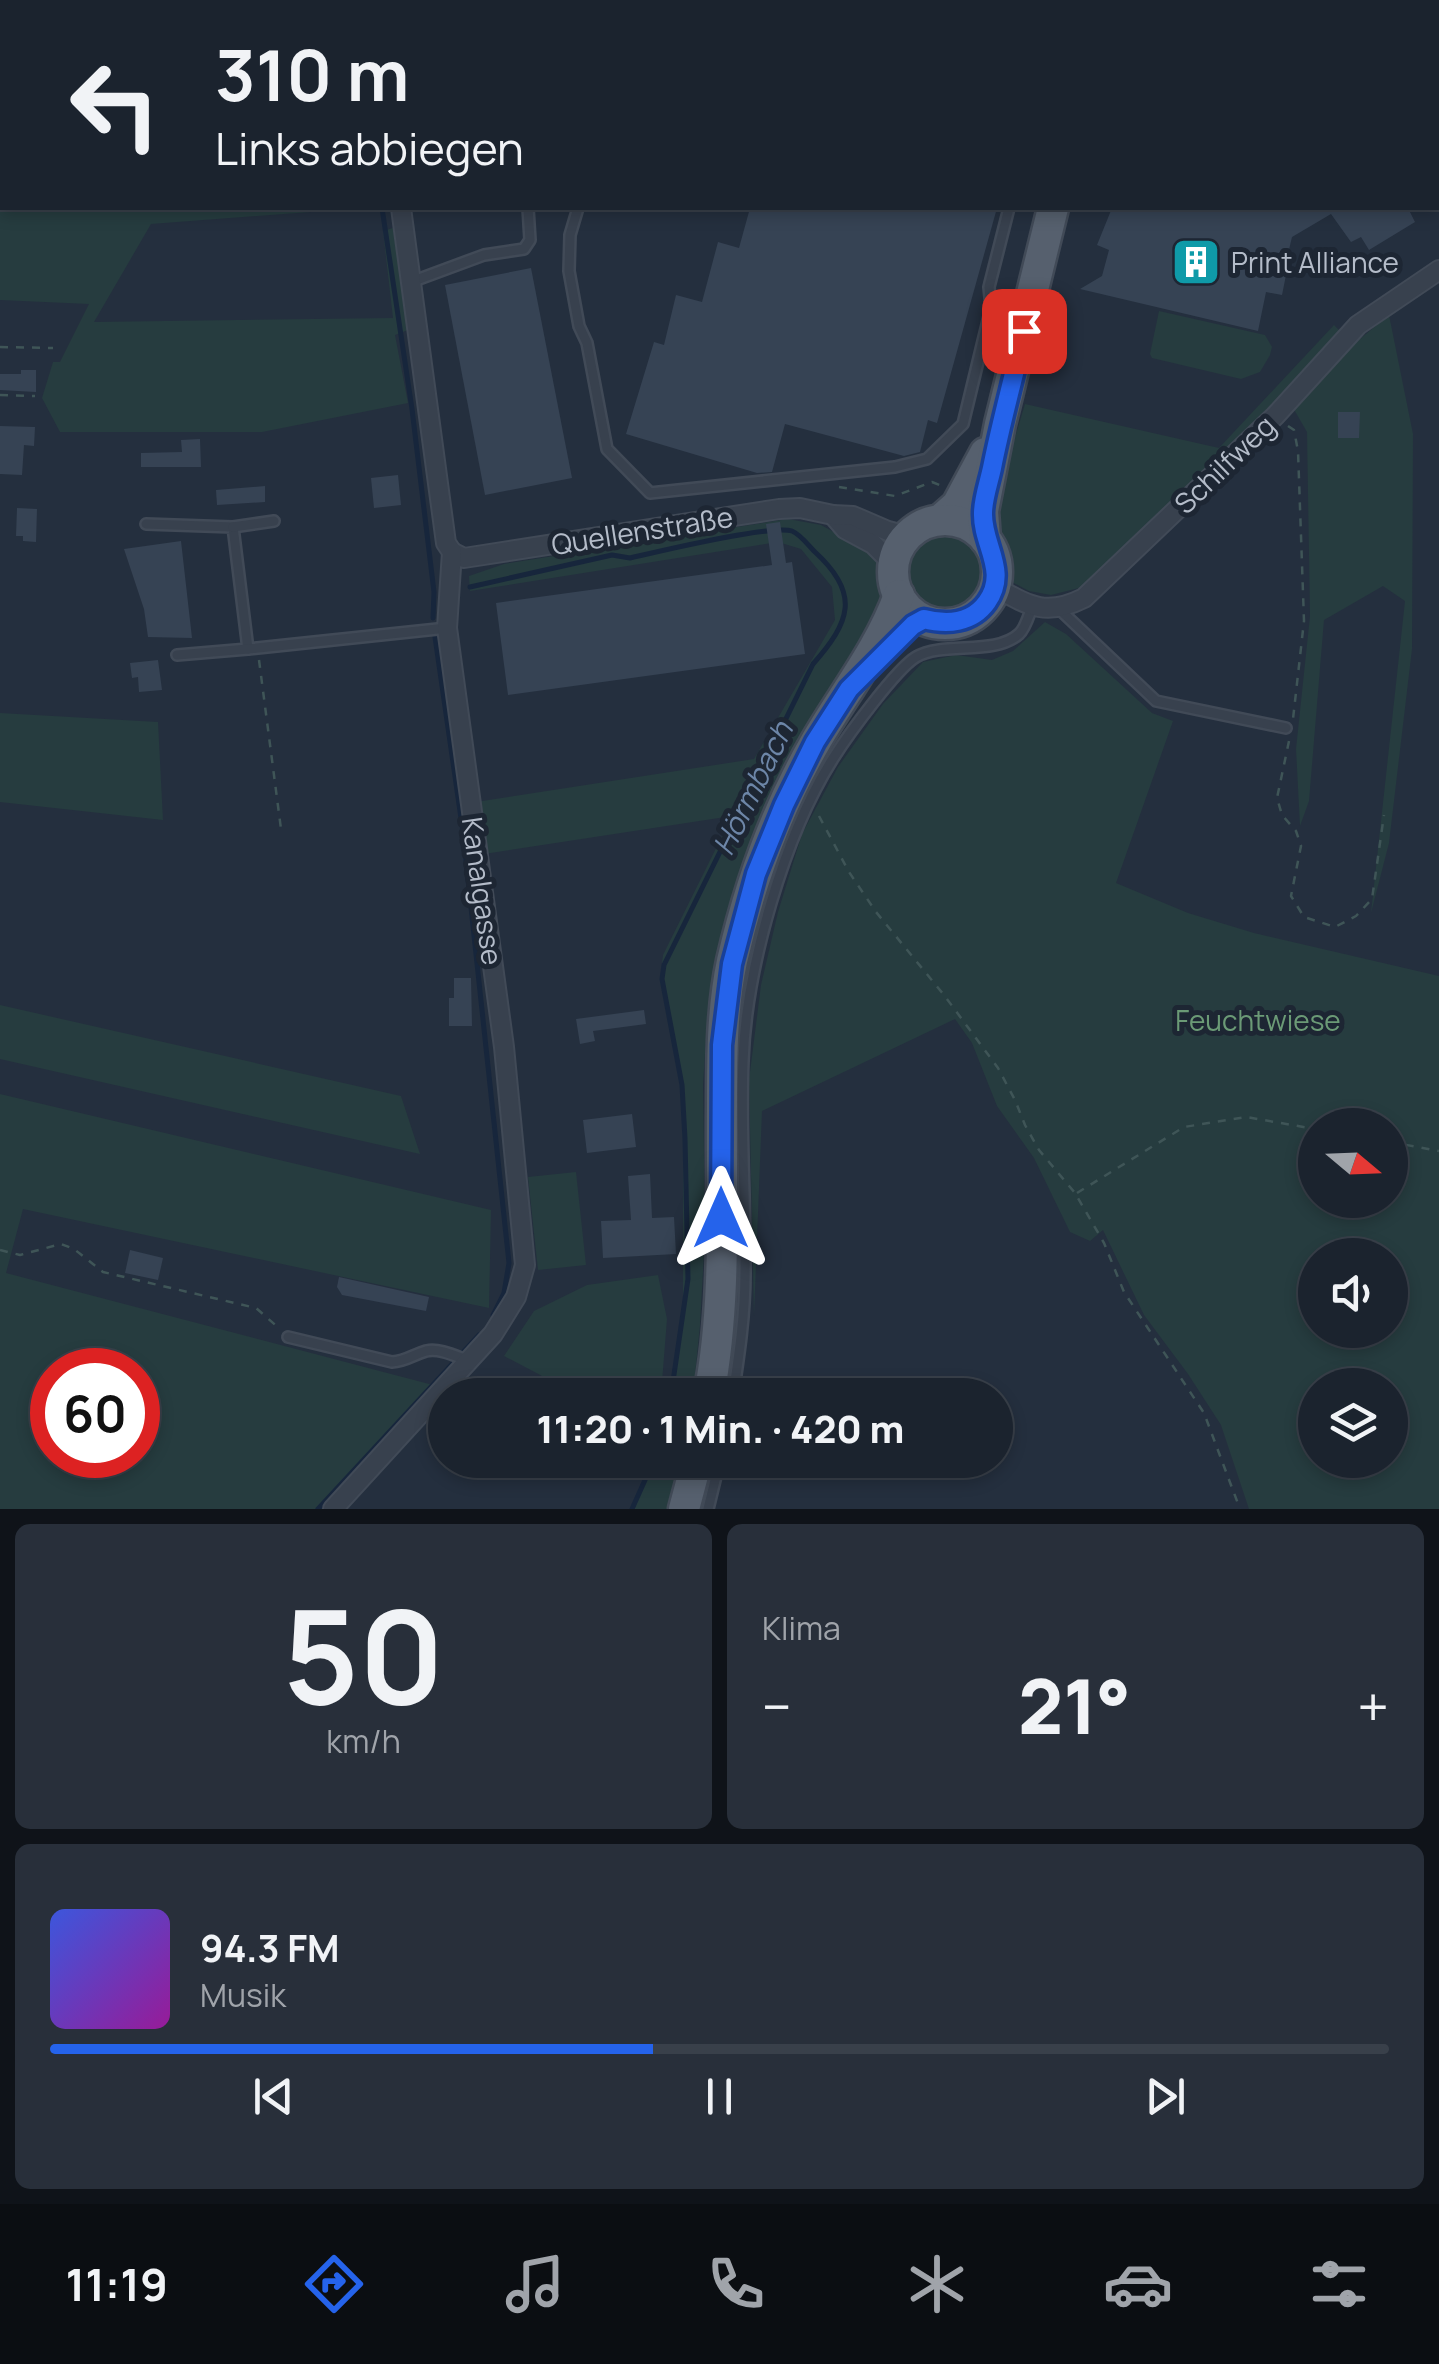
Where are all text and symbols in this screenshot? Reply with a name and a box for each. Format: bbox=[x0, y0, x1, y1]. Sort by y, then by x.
text: 310 m bbox=[215, 26, 409, 122]
icon: left bbox=[50, 40, 180, 170]
text: Links abbiegen bbox=[215, 117, 524, 179]
building icon: Print Alliance bbox=[1170, 236, 1222, 288]
place label: Print Alliance bbox=[1231, 243, 1399, 281]
pin bbox=[982, 289, 1067, 374]
icon: arrive bbox=[997, 304, 1052, 359]
street label: Schilfweg bbox=[1165, 406, 1283, 522]
street label: Quellenstraße bbox=[549, 497, 735, 563]
water label: Hörmbach bbox=[702, 714, 802, 861]
street label: Kanalgasse bbox=[454, 815, 512, 967]
park label: Feuchtwiese bbox=[1175, 1001, 1341, 1039]
north arrow bbox=[1298, 1108, 1408, 1218]
map controls bbox=[1298, 1108, 1408, 1478]
position arrow bbox=[669, 1166, 773, 1270]
button: sound bbox=[1298, 1238, 1408, 1348]
speed limit sign: 60 bbox=[30, 1348, 160, 1478]
button: layers bbox=[1298, 1368, 1408, 1478]
text: 11:20 · 1 Min. · 420 m bbox=[537, 1402, 904, 1454]
text: 50 bbox=[283, 1565, 444, 1743]
text: Klima bbox=[762, 1606, 841, 1650]
text: 21° bbox=[1018, 1654, 1131, 1757]
text: − bbox=[762, 1668, 792, 1744]
text: + bbox=[1357, 1668, 1389, 1744]
text: km/h bbox=[326, 1719, 401, 1763]
text: 94.3 FM bbox=[200, 1921, 340, 1973]
text: Musik bbox=[200, 1973, 286, 2017]
icon: previous bbox=[246, 2069, 301, 2124]
icon: pause bbox=[692, 2069, 747, 2124]
icon: next bbox=[1138, 2069, 1193, 2124]
icon: directions bbox=[299, 2249, 369, 2319]
icon: music bbox=[500, 2249, 570, 2319]
icon: phone bbox=[701, 2249, 771, 2319]
icon: climate bbox=[902, 2249, 972, 2319]
icon: car bbox=[1103, 2249, 1173, 2319]
icon: filters bbox=[1304, 2249, 1374, 2319]
text: 11:19 bbox=[65, 2253, 168, 2315]

